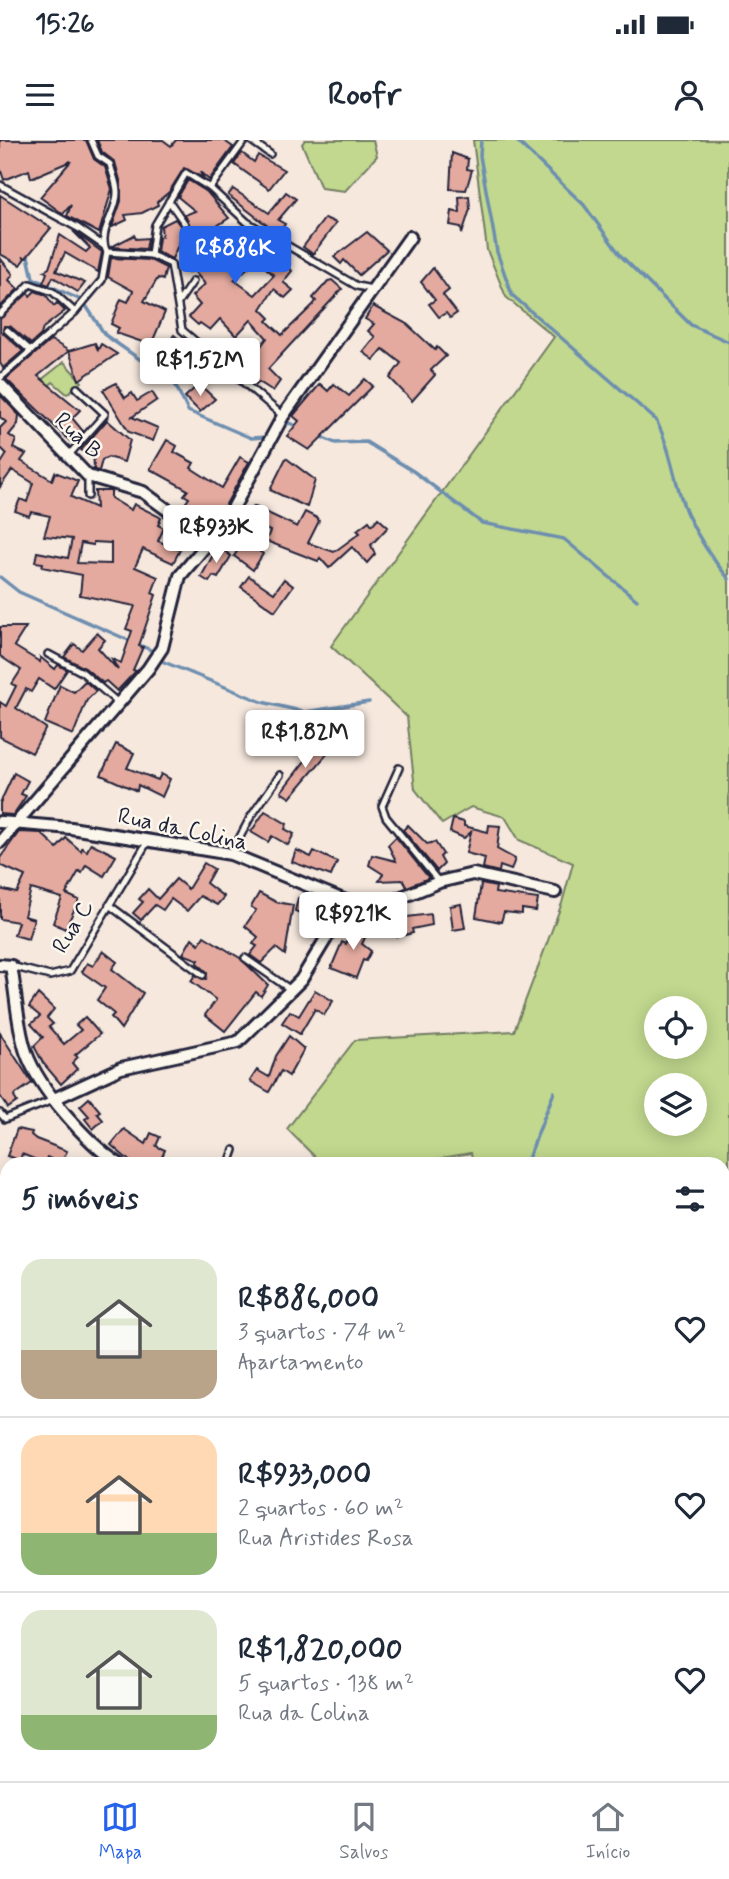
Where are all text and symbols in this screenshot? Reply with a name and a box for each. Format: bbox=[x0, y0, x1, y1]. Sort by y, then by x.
text: 15:26 bbox=[35, 8, 95, 42]
text: Roofr bbox=[328, 74, 401, 116]
icon: menu bbox=[21, 76, 59, 114]
icon: person bbox=[670, 76, 708, 114]
pin: R$886K bbox=[178, 226, 292, 286]
text: R$886K bbox=[195, 234, 275, 264]
pin: R$1.52M bbox=[135, 338, 265, 398]
text: R$1.52M bbox=[156, 346, 244, 376]
street label: Rua B bbox=[47, 406, 108, 467]
pin: R$933K bbox=[159, 506, 273, 565]
text: R$933K bbox=[179, 513, 253, 543]
pin: R$1.82M bbox=[240, 710, 370, 770]
text: R$1.82M bbox=[261, 718, 349, 748]
street label: Rua da Colina bbox=[115, 802, 250, 858]
pin: R$921K bbox=[296, 892, 410, 952]
street label: Rua C bbox=[46, 895, 101, 959]
text: R$921K bbox=[315, 900, 391, 930]
map controls bbox=[644, 996, 707, 1136]
button: locate bbox=[644, 996, 707, 1059]
button: layers bbox=[644, 1073, 707, 1136]
text: 5 imóveis bbox=[21, 1180, 138, 1219]
icon: filters bbox=[671, 1180, 709, 1218]
text: R$886,000 bbox=[238, 1279, 379, 1318]
icon: home bbox=[77, 1287, 161, 1371]
icon: heart bbox=[671, 1310, 709, 1348]
text: 3 quartos · 74 m² bbox=[238, 1318, 406, 1348]
text: Apartamento bbox=[238, 1348, 364, 1378]
text: R$933,000 bbox=[238, 1455, 371, 1494]
icon: home bbox=[77, 1463, 161, 1547]
icon: heart bbox=[671, 1486, 709, 1524]
text: 2 quartos · 60 m² bbox=[238, 1494, 404, 1524]
text: Rua Aristides Rosa bbox=[238, 1524, 414, 1554]
text: R$1,820,000 bbox=[238, 1630, 403, 1669]
icon: home bbox=[77, 1638, 161, 1722]
icon: heart bbox=[671, 1661, 709, 1699]
text: 5 quartos · 138 m² bbox=[238, 1669, 414, 1699]
text: Rua da Colina bbox=[238, 1699, 370, 1729]
tab: Mapa bbox=[99, 1798, 142, 1865]
tab: Salvos bbox=[339, 1798, 388, 1865]
tab: Início bbox=[586, 1798, 630, 1865]

